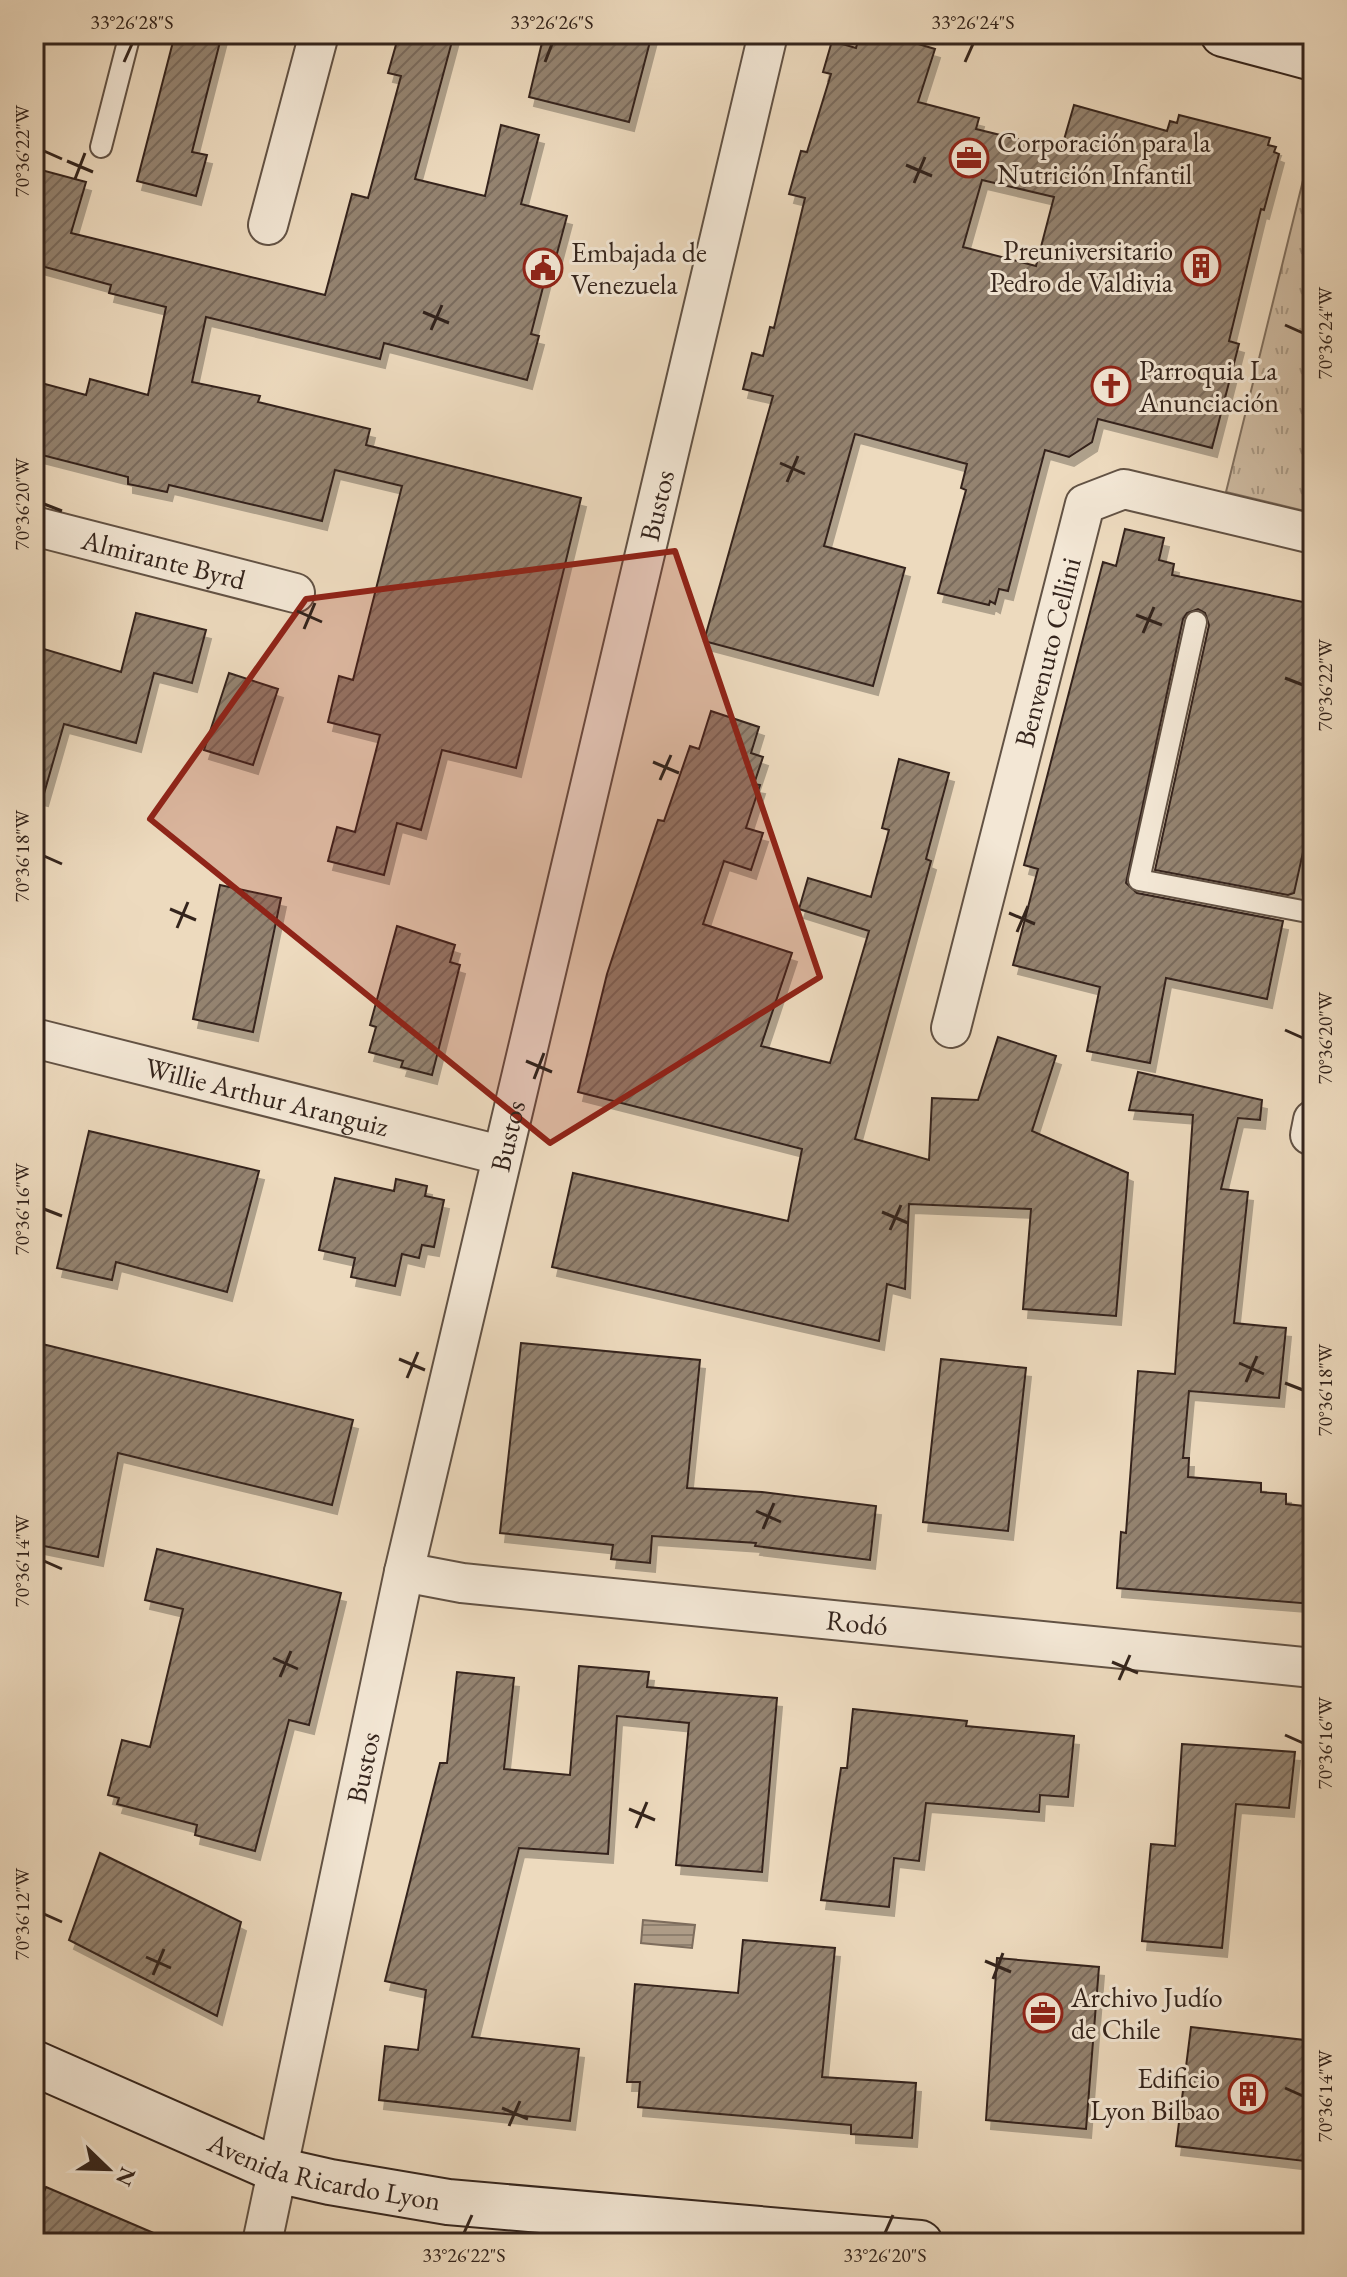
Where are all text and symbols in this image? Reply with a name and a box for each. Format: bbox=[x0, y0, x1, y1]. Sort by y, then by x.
text: 33°26'28"S bbox=[90, 9, 174, 35]
text: 33°26'26"S bbox=[510, 9, 594, 35]
text: 33°26'24"S bbox=[931, 9, 1015, 35]
text: 70°36'22"W bbox=[9, 104, 35, 197]
place label: Corporación para la Nutrición Infantil bbox=[997, 124, 1211, 192]
office icon: Corporación para la Nutrición Infantil bbox=[948, 137, 990, 179]
place label: Preuniversitario Pedro de Valdivia bbox=[989, 232, 1174, 300]
place label: Embajada de Venezuela bbox=[571, 234, 707, 302]
building icon: Preuniversitario Pedro de Valdivia bbox=[1180, 245, 1222, 287]
public building icon: Embajada de Venezuela bbox=[522, 247, 564, 289]
text: 70°36'24"W bbox=[1312, 286, 1338, 379]
place label: Parroquia La Anunciación bbox=[1138, 352, 1279, 420]
church icon: Parroquia La Anunciación bbox=[1090, 365, 1132, 407]
text: 70°36'20"W bbox=[9, 457, 35, 550]
street label: Bustos bbox=[631, 466, 682, 544]
street label: Almirante Byrd bbox=[77, 521, 250, 598]
street label: Benvenuto Cellini bbox=[1006, 553, 1089, 751]
text: 70°36'22"W bbox=[1312, 638, 1338, 731]
text: 70°36'18"W bbox=[9, 809, 35, 902]
text: 70°36'20"W bbox=[1312, 991, 1338, 1084]
street label: Willie Arthur Aranguiz bbox=[141, 1049, 393, 1144]
street label: Bustos bbox=[481, 1097, 533, 1175]
text: 70°36'16"W bbox=[9, 1162, 35, 1255]
text: 70°36'18"W bbox=[1312, 1343, 1338, 1436]
text: 70°36'14"W bbox=[9, 1514, 35, 1607]
street label: Rodó bbox=[824, 1601, 890, 1643]
text: 70°36'16"W bbox=[1312, 1696, 1338, 1789]
street label: Bustos bbox=[338, 1729, 388, 1806]
text: 70°36'12"W bbox=[9, 1867, 35, 1960]
place label: Archivo Judío de Chile bbox=[1070, 1979, 1223, 2047]
office icon: Archivo Judío de Chile bbox=[1022, 1992, 1064, 2034]
text: 70°36'14"W bbox=[1312, 2049, 1338, 2142]
place label: Edificio Lyon Bilbao bbox=[1090, 2060, 1220, 2128]
building icon: Edificio Lyon Bilbao bbox=[1227, 2073, 1269, 2115]
street label: Avenida Ricardo Lyon bbox=[202, 2124, 444, 2219]
north arrow bbox=[68, 2129, 148, 2209]
text: N bbox=[109, 2163, 143, 2191]
text: 33°26'22"S bbox=[422, 2242, 506, 2268]
text: 33°26'20"S bbox=[843, 2242, 927, 2268]

